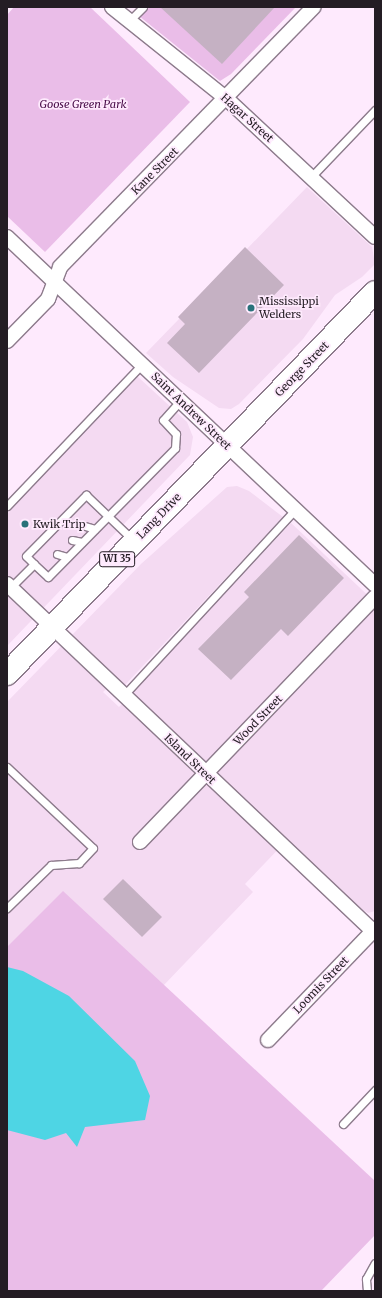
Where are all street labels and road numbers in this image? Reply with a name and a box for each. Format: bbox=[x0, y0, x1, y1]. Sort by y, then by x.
street label: Hagar Street bbox=[218, 91, 276, 145]
street label: Kane Street bbox=[129, 145, 181, 197]
street label: George Street bbox=[272, 339, 332, 399]
street label: Saint Andrew Street bbox=[148, 369, 234, 453]
street label: Lang Drive bbox=[134, 491, 184, 541]
road number: WI 35 bbox=[99, 551, 135, 567]
street label: Wood Street bbox=[231, 692, 285, 748]
street label: Island Street bbox=[161, 731, 219, 787]
street label: Loomis Street bbox=[291, 954, 351, 1016]

